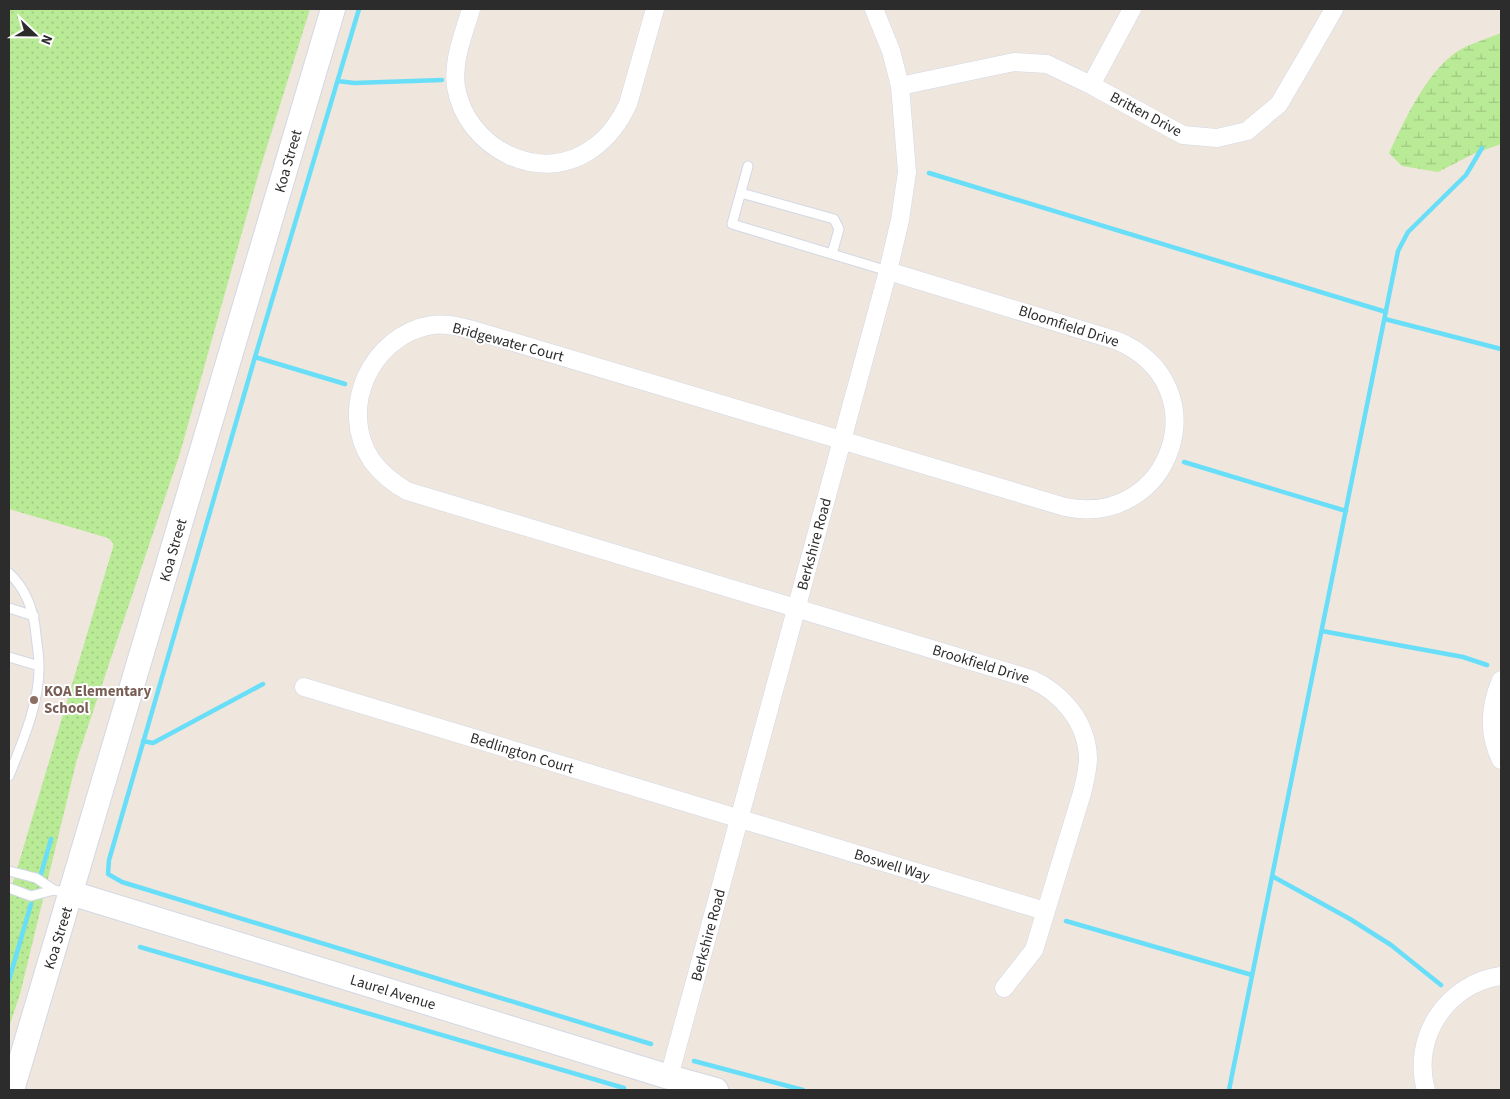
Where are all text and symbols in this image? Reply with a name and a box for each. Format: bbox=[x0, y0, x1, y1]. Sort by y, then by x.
north arrow bbox=[10, 10, 60, 60]
text: N bbox=[35, 31, 57, 48]
street label: Britten Drive bbox=[1106, 87, 1185, 142]
street label: Koa Street bbox=[269, 127, 307, 195]
street label: Bloomfield Drive bbox=[1016, 300, 1122, 353]
street label: Bridgewater Court bbox=[450, 318, 566, 367]
street label: Berkshire Road bbox=[792, 496, 837, 593]
street label: Koa Street bbox=[154, 516, 192, 584]
street label: Brookfield Drive bbox=[930, 640, 1032, 689]
place label: KOA Elementary School bbox=[44, 681, 151, 719]
marker: KOA Elementary School bbox=[28, 694, 40, 706]
street label: Bedlington Court bbox=[468, 728, 576, 779]
street label: Boswell Way bbox=[851, 844, 932, 887]
street label: Berkshire Road bbox=[686, 887, 731, 984]
street label: Koa Street bbox=[39, 904, 78, 972]
street label: Laurel Avenue bbox=[347, 969, 438, 1015]

